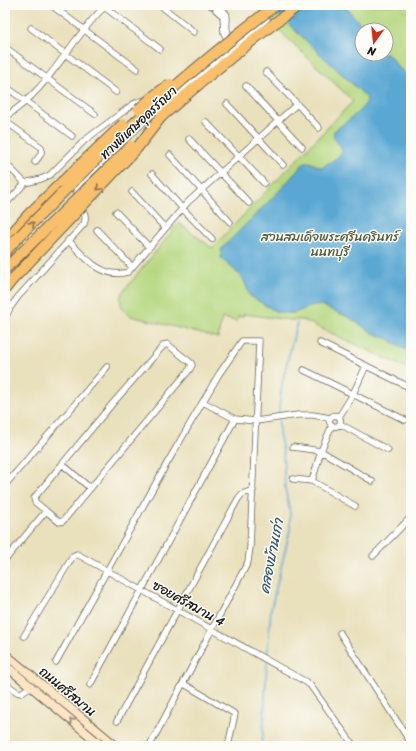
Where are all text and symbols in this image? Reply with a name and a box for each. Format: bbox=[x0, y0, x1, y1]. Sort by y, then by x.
north arrow bbox=[354, 22, 394, 62]
text: N bbox=[365, 41, 379, 62]
street label: ทางพิเศษอุดรรัถยา bbox=[94, 80, 183, 165]
one-way arrow bbox=[96, 183, 104, 191]
one-way arrow bbox=[27, 221, 35, 229]
park label: สวนสมเด็จพระศรีนครินทร์ นนทบุรี bbox=[260, 225, 402, 263]
water label: คลองบ้านเก่า bbox=[252, 515, 291, 596]
street label: ซอยศรีสมาน 4 bbox=[148, 574, 229, 633]
street label: ถนนศรีสมาน bbox=[34, 660, 102, 722]
one-way arrow bbox=[69, 718, 77, 725]

